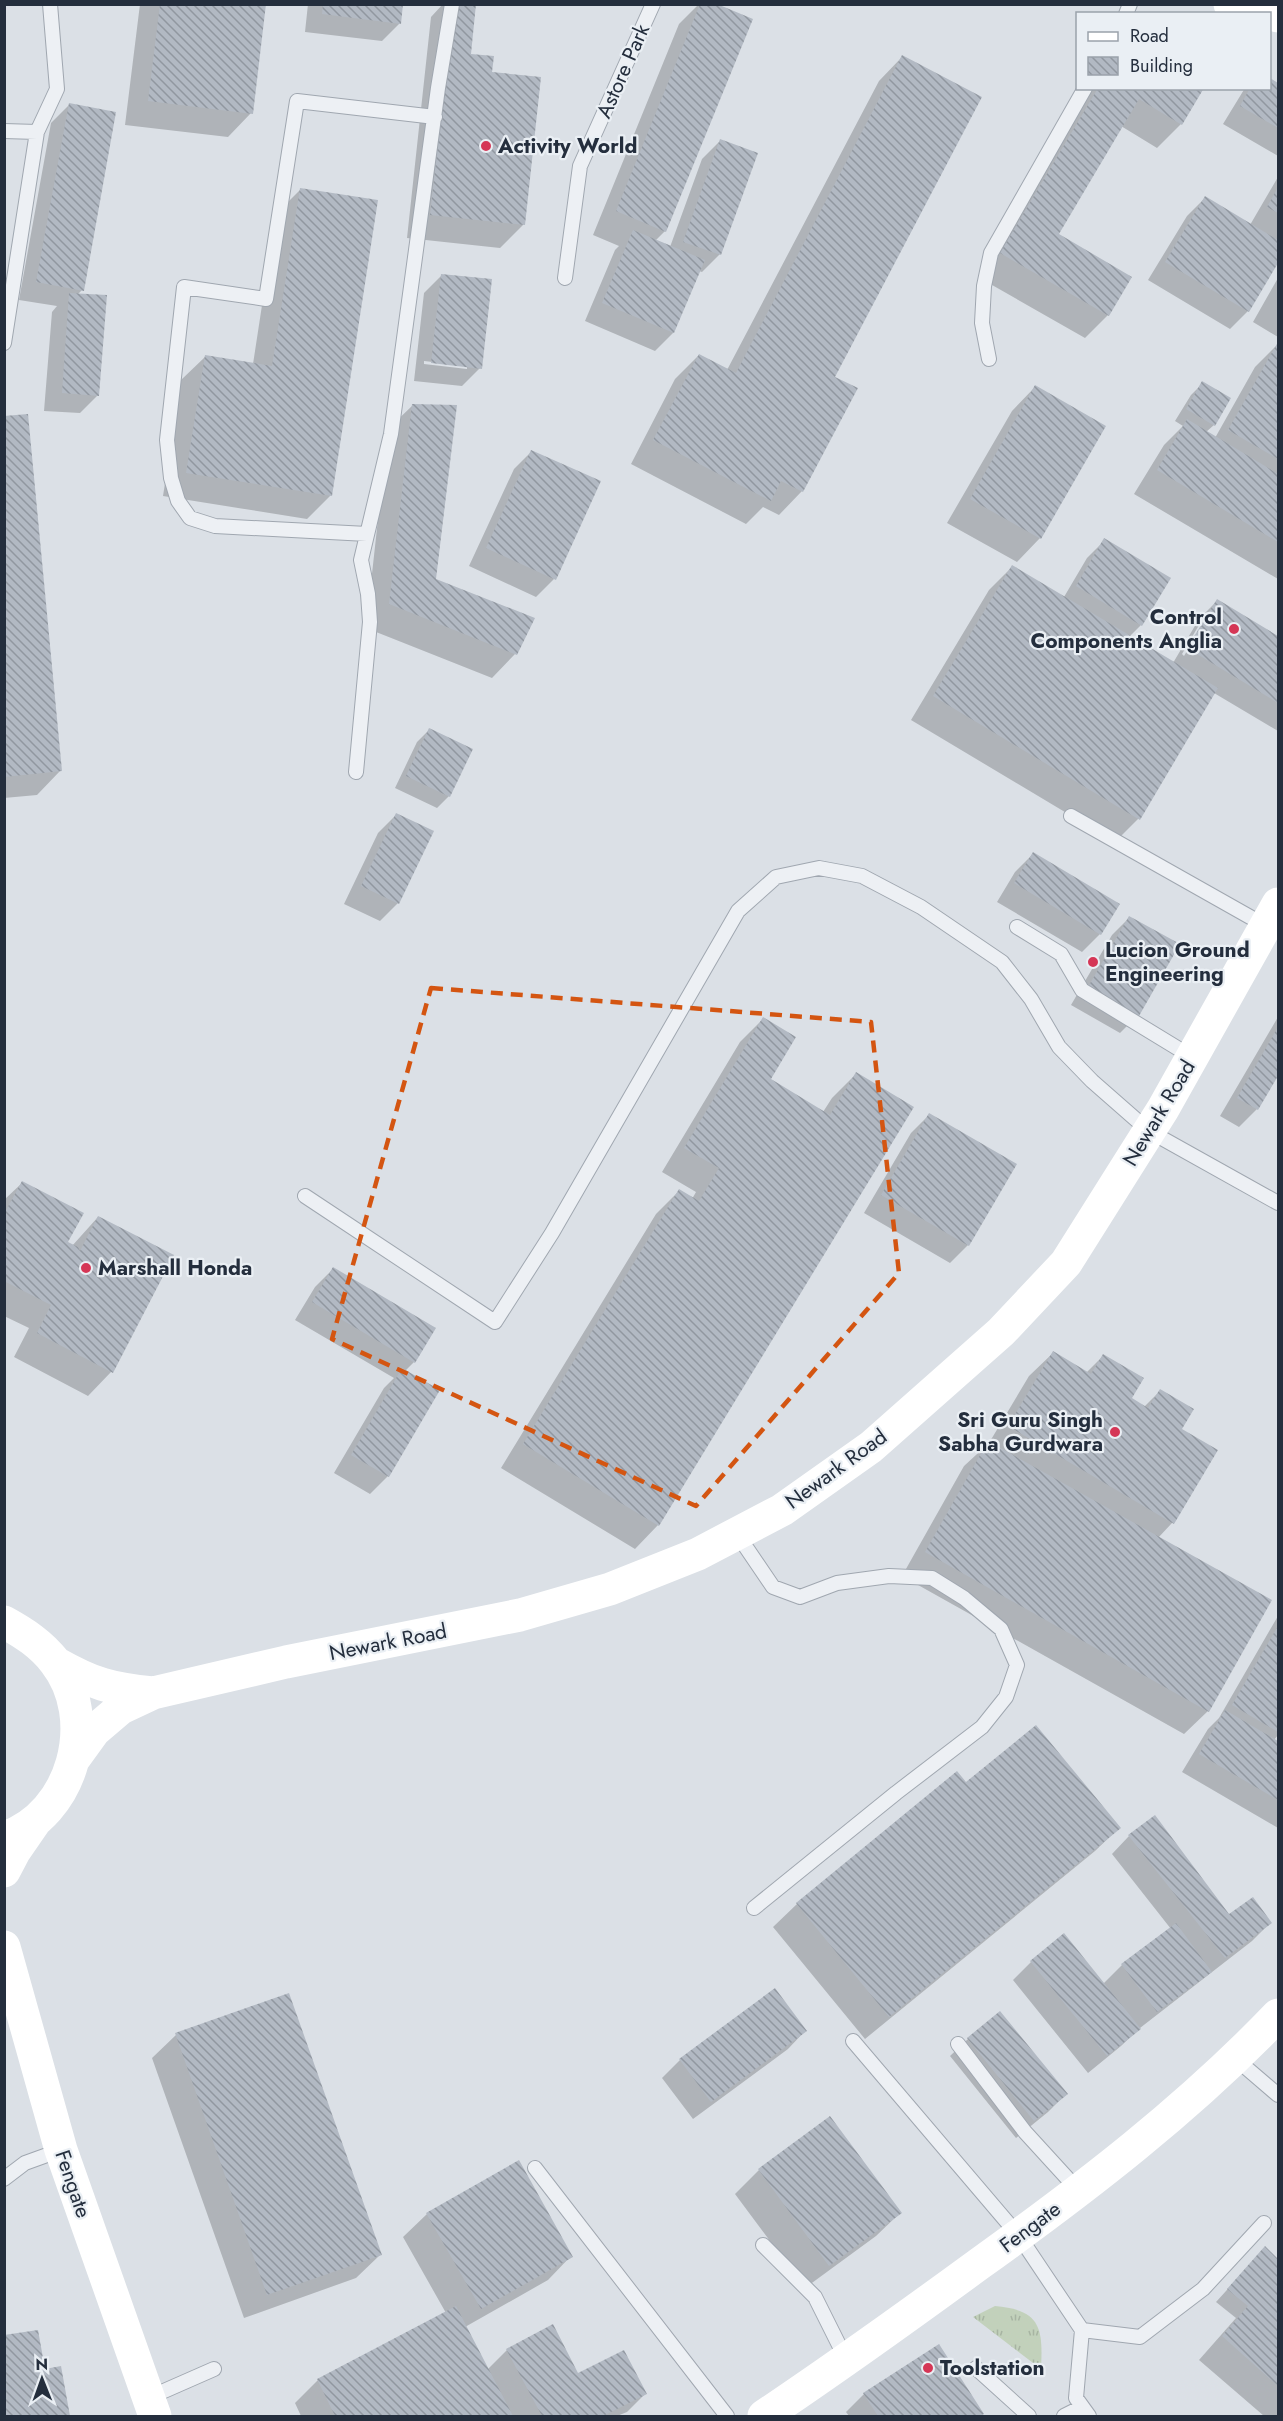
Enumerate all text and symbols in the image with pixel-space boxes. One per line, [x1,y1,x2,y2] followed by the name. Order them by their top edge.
[1076,12,1271,90] legend
[589,18,657,123] street label: Astore Park
[1130,23,1169,49] text: Road
[1130,53,1193,79] text: Building
[497,131,637,161] place label: Activity World
[479,139,493,153] marker: Activity World
[1030,602,1222,656] place label: Control Components Anglia
[1227,622,1241,636] marker: Control Components Anglia
[1105,935,1250,989] place label: Lucion Ground Engineering
[1086,955,1100,969] marker: Lucion Ground Engineering
[1115,1054,1203,1172] street label: Newark Road
[98,1253,252,1283] place label: Marshall Honda
[79,1261,93,1275] marker: Marshall Honda
[938,1405,1103,1459] place label: Sri Guru Singh Sabha Gurdwara
[779,1422,893,1516] street label: Newark Road
[1108,1425,1122,1439] marker: Sri Guru Singh Sabha Gurdwara
[327,1616,449,1668] street label: Newark Road
[47,2146,99,2222] street label: Fengate
[993,2194,1067,2260] street label: Fengate
[12,2349,72,2409] north arrow
[35,2353,48,2376] text: N
[940,2353,1045,2383] place label: Toolstation
[921,2361,935,2375] marker: Toolstation

